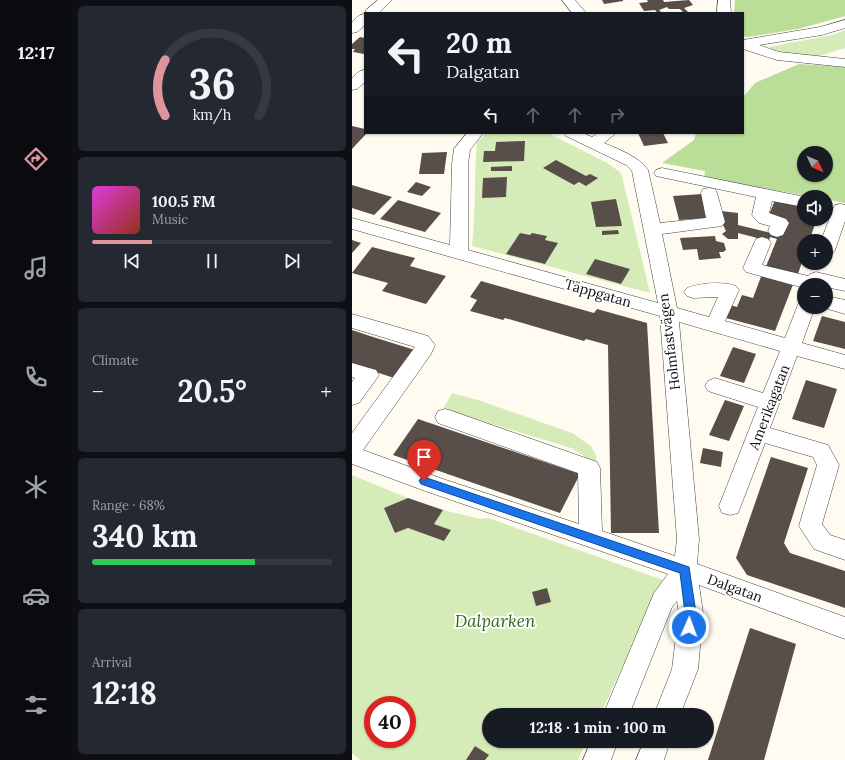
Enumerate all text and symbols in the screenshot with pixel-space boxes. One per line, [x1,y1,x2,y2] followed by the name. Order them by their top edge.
[446,25,512,61] text: 20 m
[380,28,432,80] icon: left
[17,41,55,64] text: 12:17
[188,57,236,110] text: 36
[446,60,520,83] text: Dalgatan
[480,104,502,126] icon: left
[522,104,544,126] icon: ahead
[564,104,586,126] icon: ahead
[606,104,628,126] icon: right
[193,106,232,125] text: km/h
[22,145,50,173] icon: directions
[797,146,833,182] north arrow
[797,146,833,314] map controls
[797,190,833,226] button: sound
[152,192,216,211] text: 100.5 FM
[152,211,188,228] text: Music
[797,234,833,270] button: +
[121,250,143,272] icon: previous
[201,250,223,272] icon: pause
[281,250,303,272] icon: next
[22,254,50,282] icon: music
[563,275,634,311] street label: Täppgatan
[797,278,833,314] button: −
[654,292,684,391] street label: Holmfastvägen
[92,352,139,369] text: Climate
[744,361,794,453] street label: Amerikagatan
[22,363,50,391] icon: phone
[177,372,247,410] text: 20.5°
[92,377,104,405] text: −
[320,377,332,405] text: +
[407,440,441,481] pin
[413,446,435,468] icon: arrive
[22,473,50,501] icon: climate
[92,497,165,514] text: Range · 68%
[92,517,198,555] text: 340 km
[705,570,766,606] street label: Dalgatan
[22,582,50,610] icon: car
[668,606,710,648] position arrow
[455,610,536,632] park label: Dalparken
[92,654,132,671] text: Arrival
[92,674,157,712] text: 12:18
[22,691,50,719] icon: filters
[364,696,416,748] speed limit sign: 40
[530,718,666,737] text: 12:18 · 1 min · 100 m

